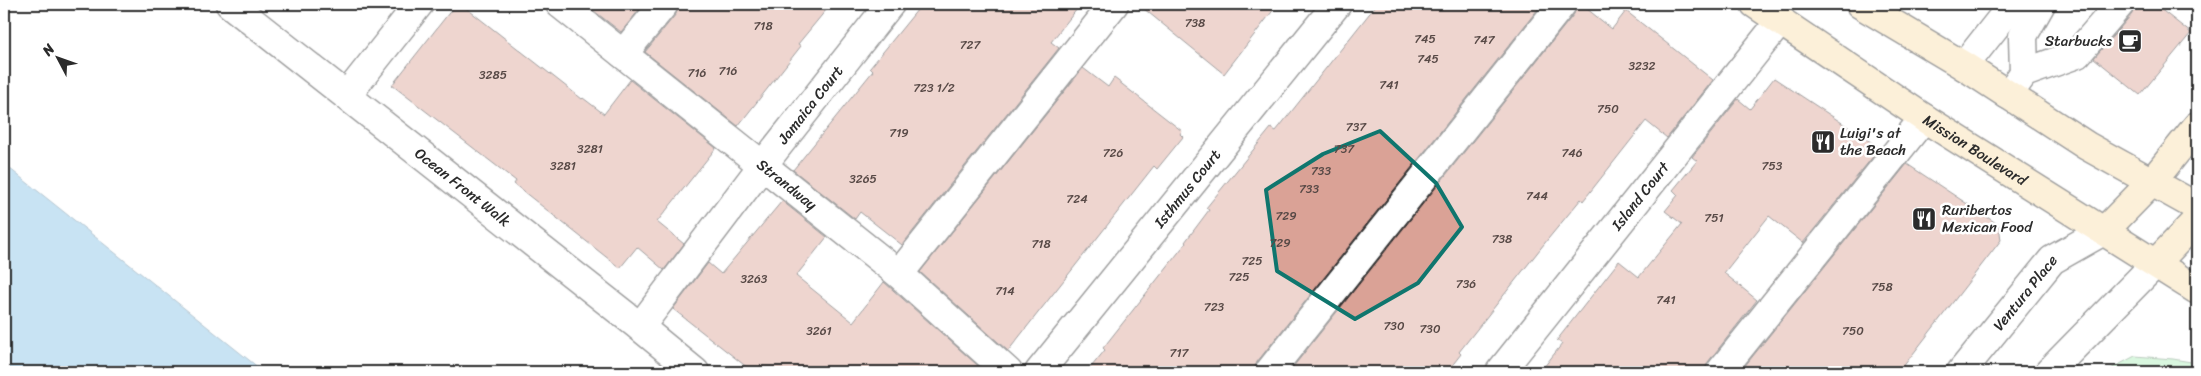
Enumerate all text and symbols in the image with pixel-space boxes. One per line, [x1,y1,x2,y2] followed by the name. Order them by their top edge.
[1185,12,1205,34] house number: 738
[753,15,773,37] house number: 718
[1414,28,1436,50] house number: 745
[2045,28,2113,54] place label: Starbucks
[2117,28,2143,54] cafe icon: Starbucks
[1473,29,1496,51] house number: 747
[32,32,82,82] north arrow
[960,34,981,56] house number: 727
[35,38,61,62] text: N
[1417,48,1439,70] house number: 745
[1628,55,1656,77] house number: 3232
[770,59,850,151] street label: Jamaica Court
[719,60,738,82] house number: 716
[688,62,707,84] house number: 716
[479,64,507,86] house number: 3285
[1379,74,1399,96] house number: 741
[913,77,955,99] house number: 723 1/2
[1597,98,1619,120] house number: 750
[1918,107,2033,193] street label: Mission Boulevard
[1346,116,1367,138] house number: 737
[1840,120,1906,163] place label: Luigi's at the Beach
[889,122,909,144] house number: 719
[1810,129,1836,155] restaurant icon: Luigi's at the Beach
[577,138,603,160] house number: 3281
[1334,138,1355,160] house number: 737
[409,141,517,234] street label: Ocean Front Walk
[1103,142,1123,164] house number: 726
[1561,142,1583,164] house number: 746
[1147,143,1228,235] street label: Isthmus Court
[751,152,823,217] street label: Strandway
[550,155,576,177] house number: 3281
[1604,155,1677,237] street label: Island Court
[1762,155,1783,177] house number: 753
[1311,160,1331,182] house number: 733
[849,168,877,190] house number: 3265
[1299,178,1319,200] house number: 733
[1526,185,1548,207] house number: 744
[1066,188,1088,210] house number: 724
[1942,197,2033,240] place label: Ruribertos Mexican Food
[1275,205,1297,227] house number: 729
[1911,206,1937,232] restaurant icon: Ruribertos Mexican Food
[1704,207,1724,229] house number: 751
[1492,228,1512,250] house number: 738
[1269,232,1291,254] house number: 729
[1031,233,1051,255] house number: 718
[1986,249,2065,337] street label: Ventura Place
[1241,250,1263,272] house number: 725
[1228,266,1250,288] house number: 725
[741,268,768,290] house number: 3263
[1456,273,1476,295] house number: 736
[1871,276,1893,298] house number: 758
[995,280,1015,302] house number: 714
[1656,289,1676,311] house number: 741
[1204,296,1225,318] house number: 723
[1383,315,1405,337] house number: 730
[1419,318,1441,340] house number: 730
[806,320,832,342] house number: 3261
[1842,320,1864,342] house number: 750
[1170,342,1190,364] house number: 717

